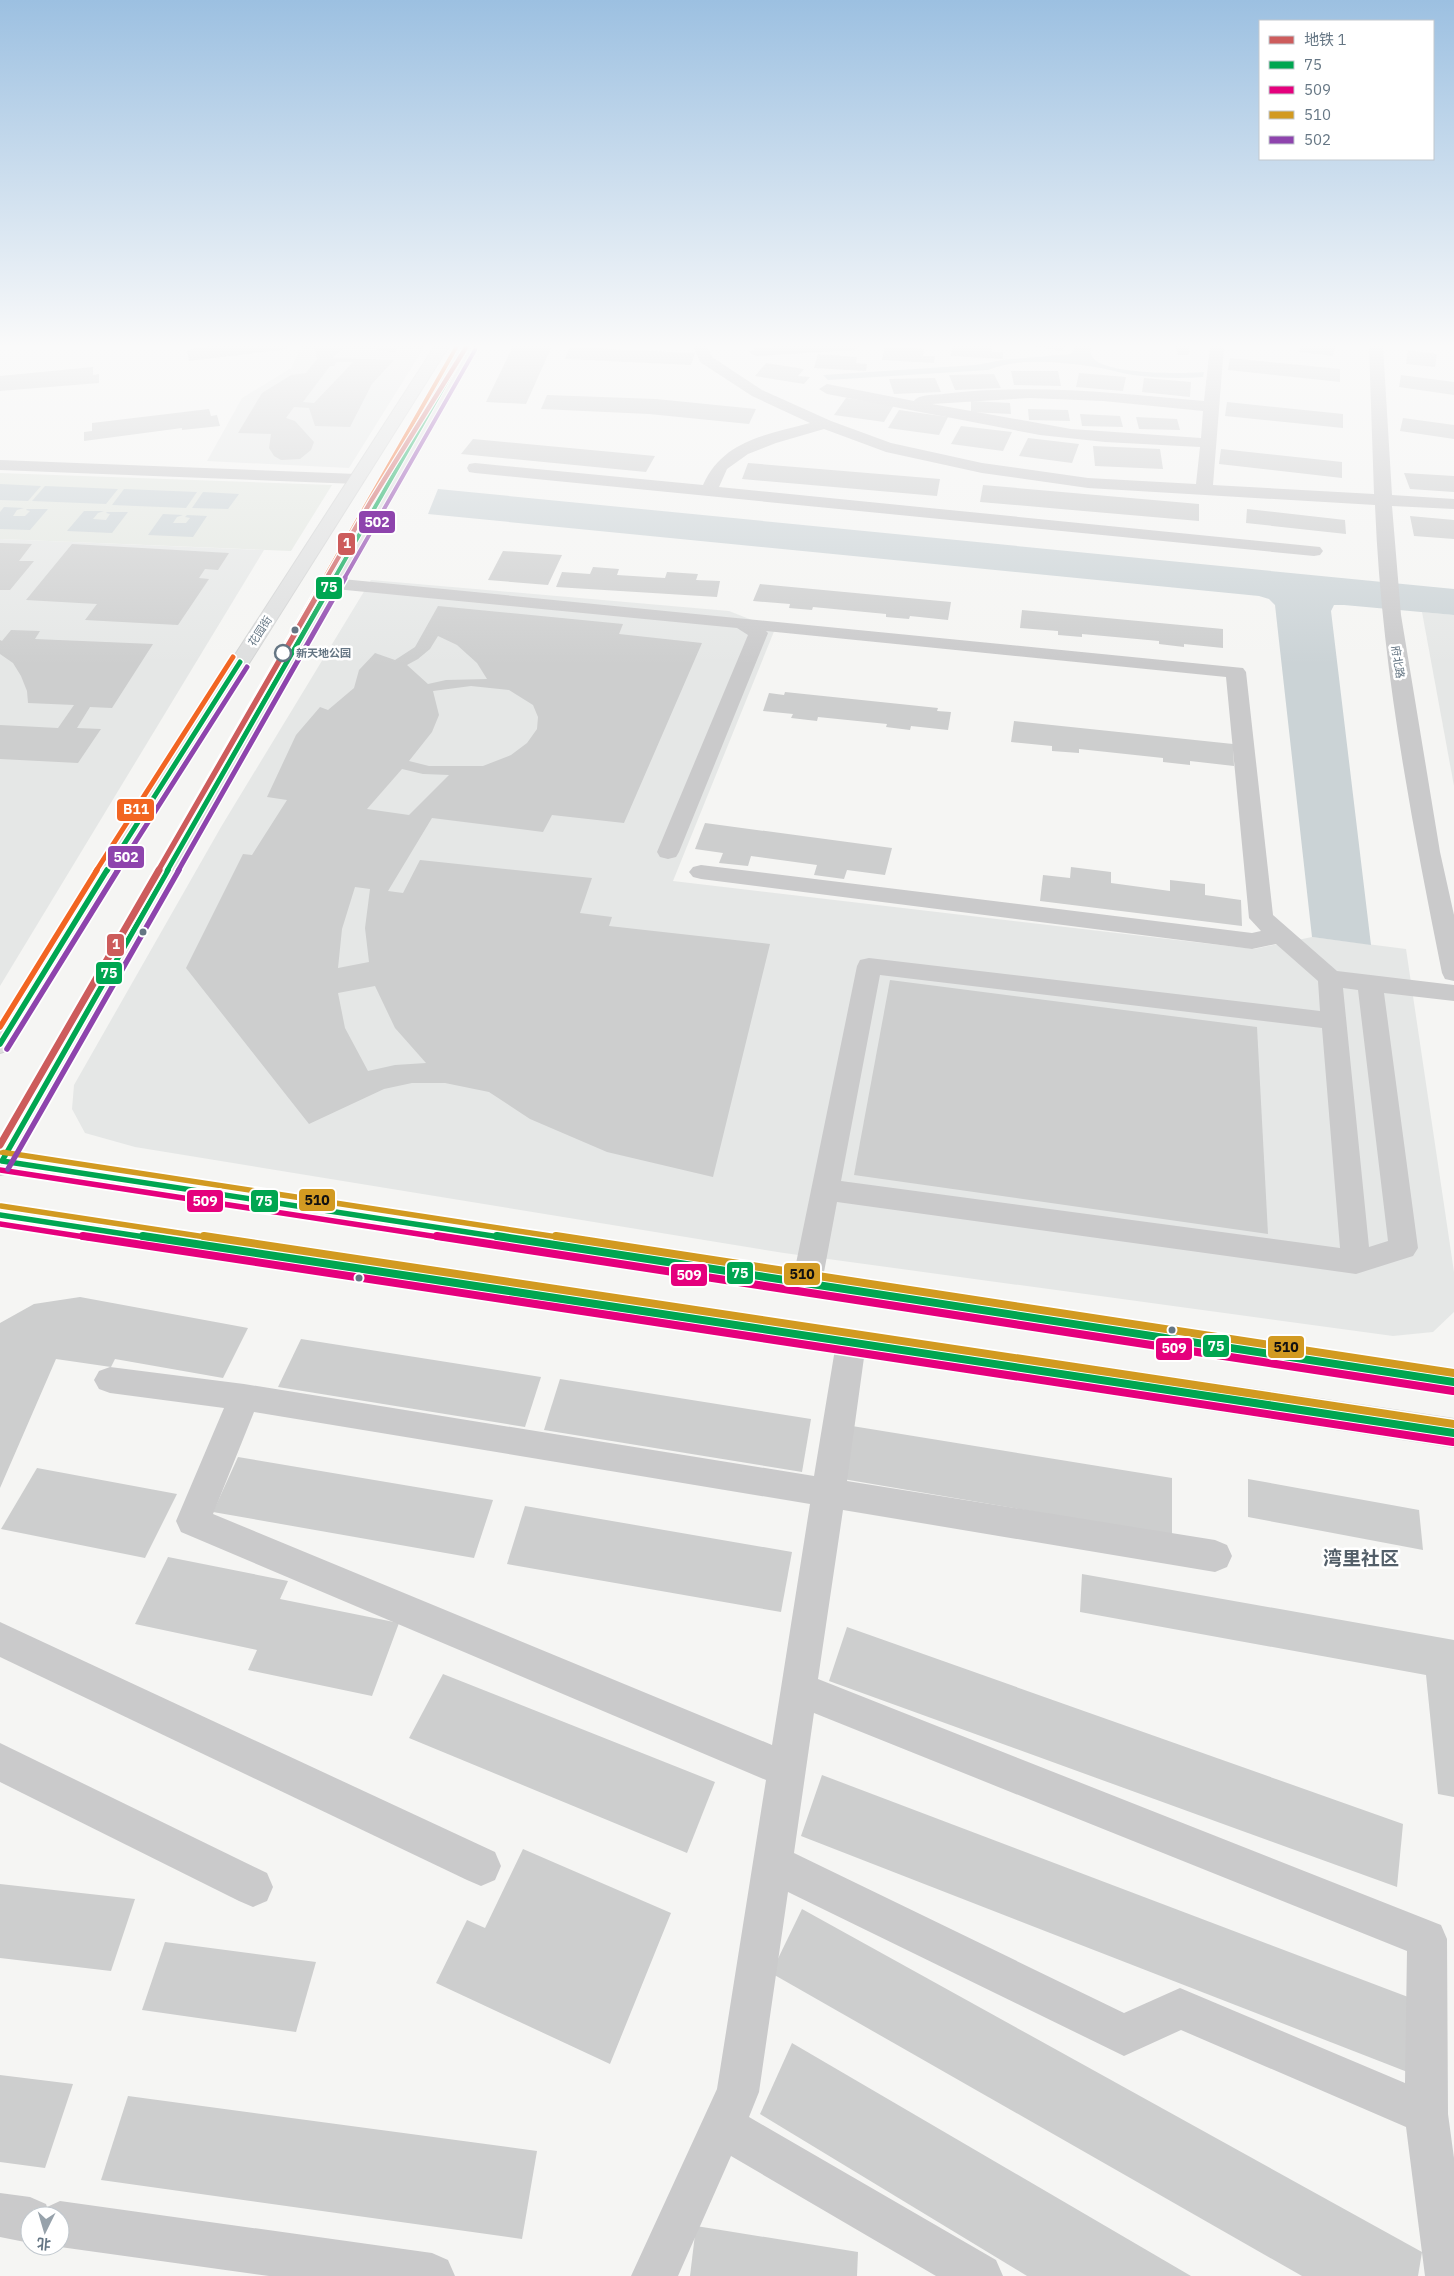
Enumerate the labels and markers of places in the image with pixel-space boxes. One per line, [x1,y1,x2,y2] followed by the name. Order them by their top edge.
[290,625,300,635] unlabelled marker
[274,644,292,662] marker: 新天地公园
[296,646,351,660] place label: 新天地公园
[138,927,148,937] unlabelled marker
[354,1273,364,1283] unlabelled marker
[1167,1325,1177,1335] unlabelled marker

